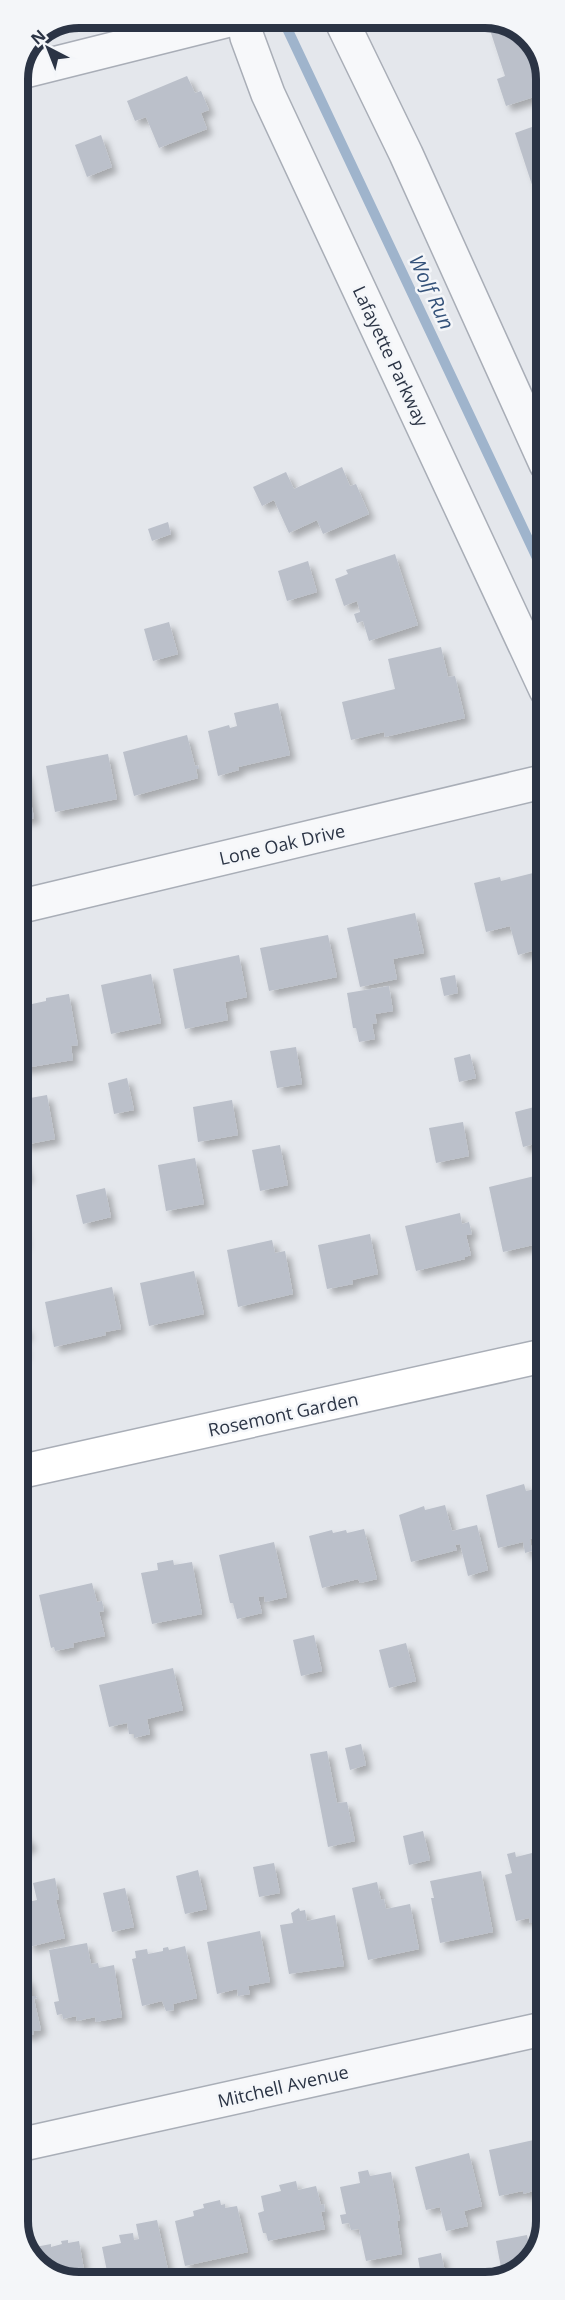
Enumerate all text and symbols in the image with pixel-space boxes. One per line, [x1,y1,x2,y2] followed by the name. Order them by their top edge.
[18,18,78,78] north arrow
[26,24,50,49] text: N
[403,250,461,334] water label: Wolf Run
[348,282,435,431] street label: Lafayette Parkway
[217,818,347,870] street label: Lone Oak Drive
[206,1386,360,1442] street label: Rosemont Garden
[215,2059,351,2113] street label: Mitchell Avenue

